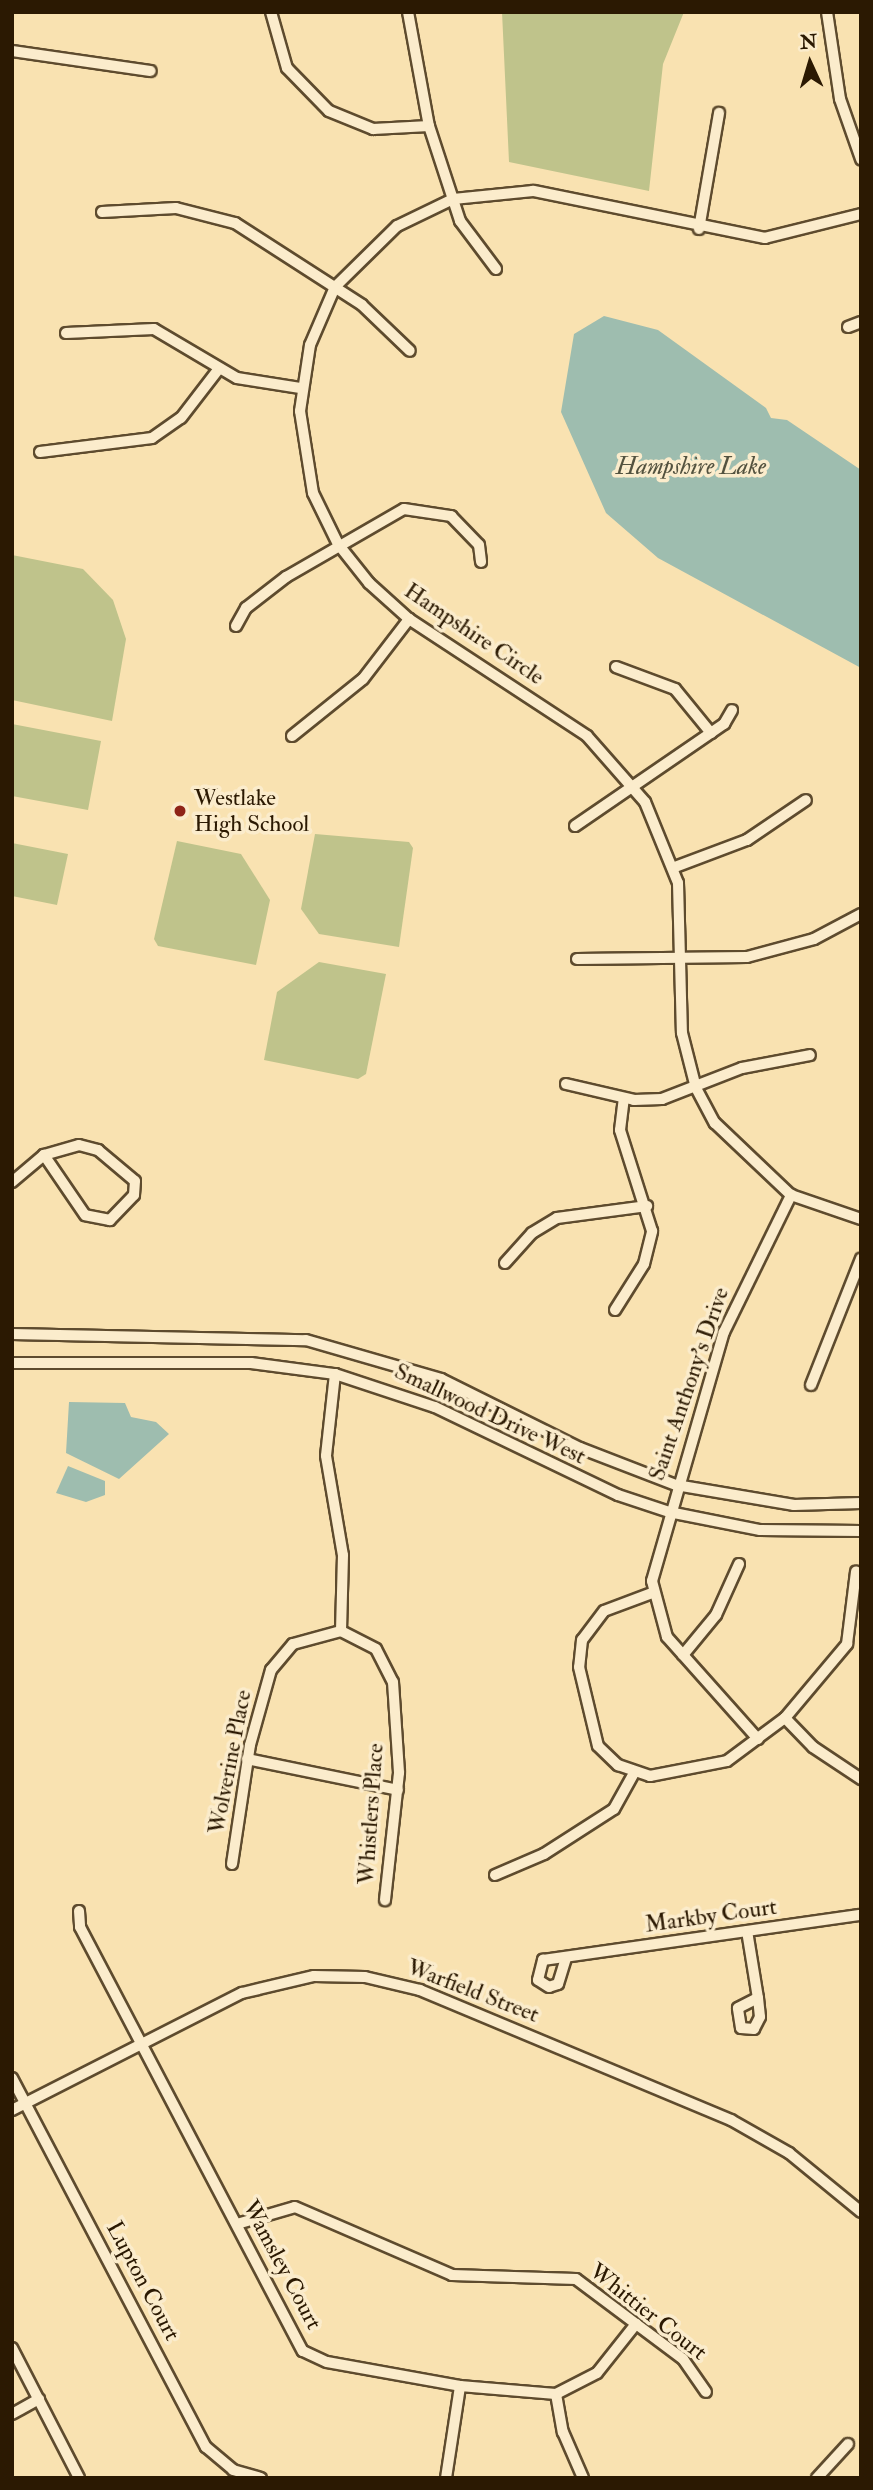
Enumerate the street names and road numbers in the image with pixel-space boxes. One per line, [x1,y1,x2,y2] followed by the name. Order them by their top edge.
[399,577,549,691] street label: Hampshire Circle
[643,1284,735,1484] street label: Saint Anthony's Drive
[390,1358,590,1470] street label: Smallwood Drive West
[203,1688,257,1836] street label: Wolverine Place
[352,1742,390,1886] street label: Whistlers Place
[643,1893,779,1939] street label: Markby Court
[403,1953,543,2029] street label: Warfield Street
[236,2196,328,2334] street label: Wamsley Court
[100,2217,186,2345] street label: Lupton Court
[584,2258,712,2366] street label: Whittier Court

